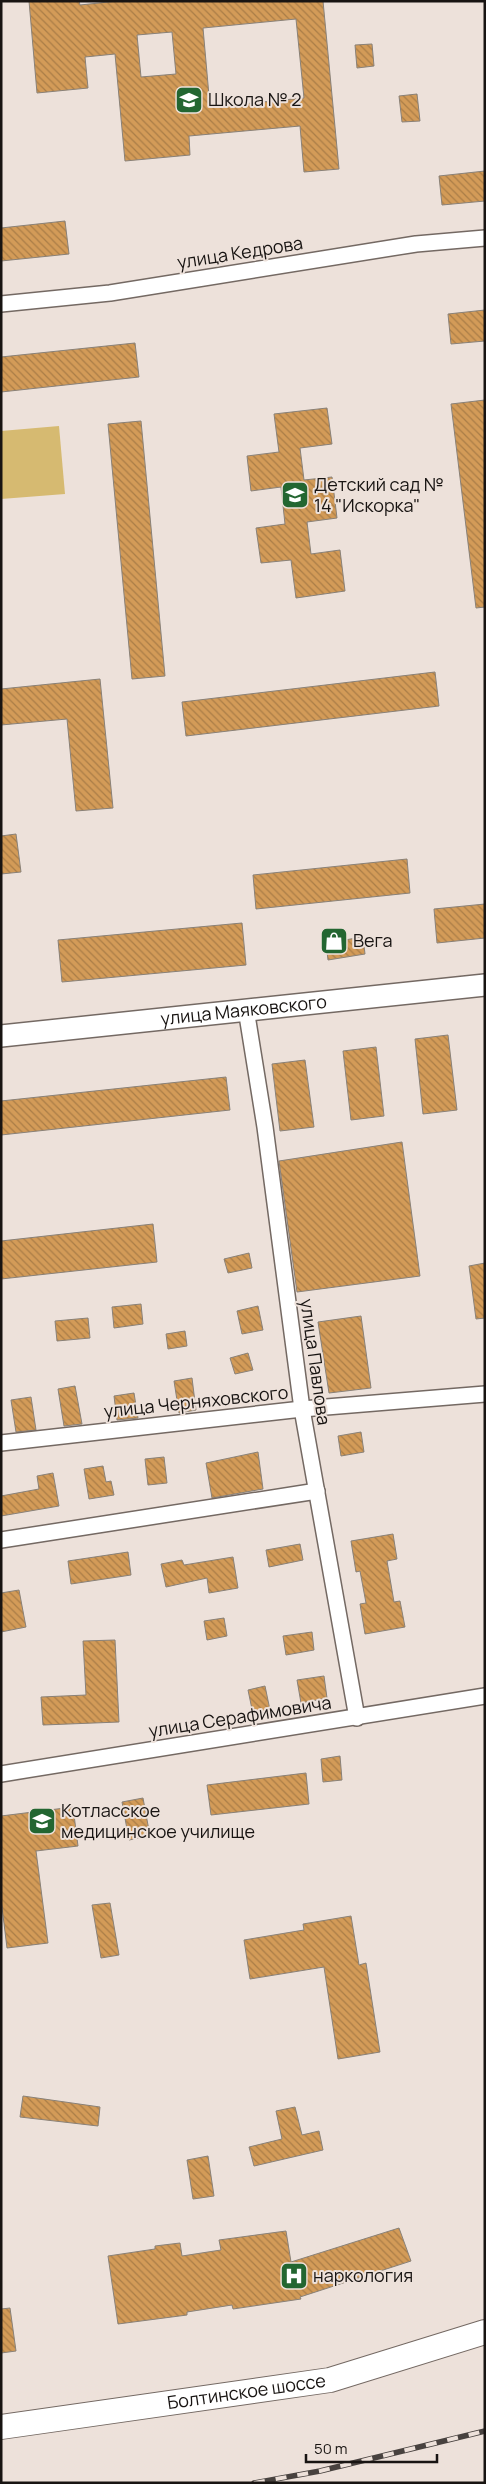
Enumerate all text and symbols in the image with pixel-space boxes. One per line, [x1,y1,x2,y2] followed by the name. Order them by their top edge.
[174,85,204,115] school or university icon: Школа № 2
[208,87,301,111] place label: Школа № 2
[175,230,304,274] street label: улица Кедрова
[314,472,444,517] place label: Детский сад № 14 "Искорка"
[280,480,310,510] school or university icon: Детский сад № 14 "Искорка"
[319,926,349,956] shop icon: Вега
[353,928,393,952] place label: Вега
[159,989,328,1030] street label: улица Маяковского
[295,1297,337,1427] street label: улица Павлова
[102,1379,289,1423] street label: улица Черняховского
[147,1690,333,1742] street label: улица Серафимовича
[61,1798,255,1843] place label: Котласское медицинское училище
[27,1806,57,1836] school or university icon: Котласское медицинское училище
[279,2261,309,2291] hospital icon: наркология
[313,2263,413,2287] place label: наркология
[166,2368,327,2414] street label: Болтинское шоссе
[306,2432,437,2464] scale bar
[314,2438,348,2459] text: 50 m

